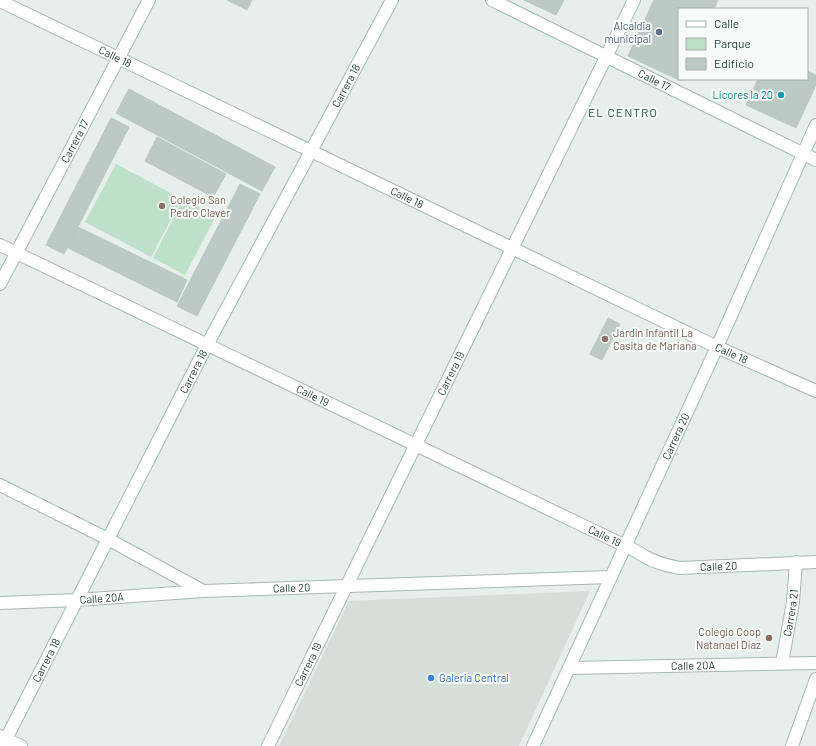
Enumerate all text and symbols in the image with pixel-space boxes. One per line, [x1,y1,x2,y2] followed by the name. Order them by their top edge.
[678,8,808,80] legend
[714,16,739,30] text: Calle
[605,19,651,45] place label: Alcaldia municipal
[654,27,664,37] marker: Alcaldia municipal
[714,36,751,50] text: Parque
[97,43,134,70] street label: Calle 18
[714,56,754,70] text: Edificio
[329,61,363,110] street label: Carrera 18
[636,66,673,93] street label: Calle 17
[713,88,773,101] place label: Licores la 20
[776,90,786,100] marker: Licores la 20
[588,105,658,119] district label: EL CENTRO
[58,117,91,165] street label: Carrera 17
[389,184,426,211] street label: Calle 18
[170,193,230,219] place label: Colegio San Pedro Claver
[157,201,167,211] marker: Colegio San Pedro Claver
[613,326,697,352] place label: Jardín Infantil La Casita de Mariana
[600,334,610,344] marker: Jardín Infantil La Casita de Mariana
[713,340,751,366] street label: Calle 18
[176,347,210,395] street label: Carrera 18
[434,349,467,397] street label: Carrera 19
[294,382,332,409] street label: Calle 19
[659,411,692,462] street label: Carrera 20
[586,522,624,549] street label: Calle 19
[700,558,738,573] street label: Calle 20
[273,580,311,595] street label: Calle 20
[780,589,800,637] street label: Carrera 21
[79,590,125,606] street label: Calle 20A
[696,625,761,651] place label: Colegio Coop Natanael Diaz
[764,633,774,643] marker: Colegio Coop Natanael Diaz
[29,636,62,684] street label: Carrera 18
[291,640,324,688] street label: Carrera 19
[671,658,715,672] street label: Calle 20A
[439,671,509,684] place label: Galeria Central
[426,673,436,683] marker: Galeria Central

